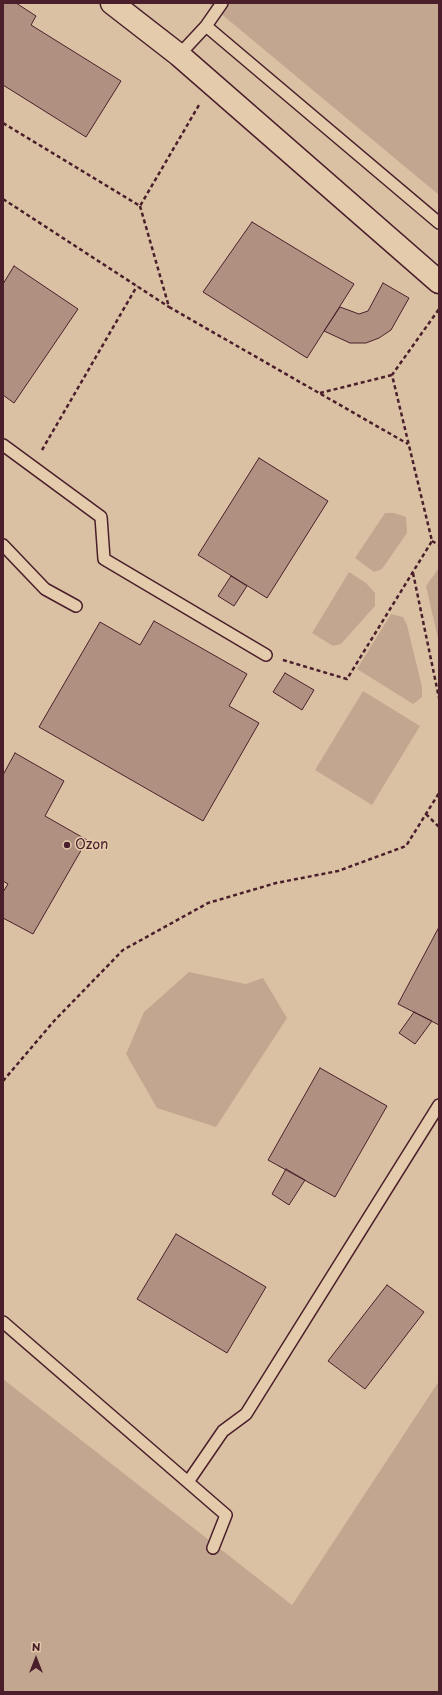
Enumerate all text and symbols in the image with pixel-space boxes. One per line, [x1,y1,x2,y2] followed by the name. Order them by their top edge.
[75,837,108,853] place label: Ozon
[62,840,72,850] marker: Ozon
[32,1638,40,1655] text: N
[16,1639,56,1679] north arrow

